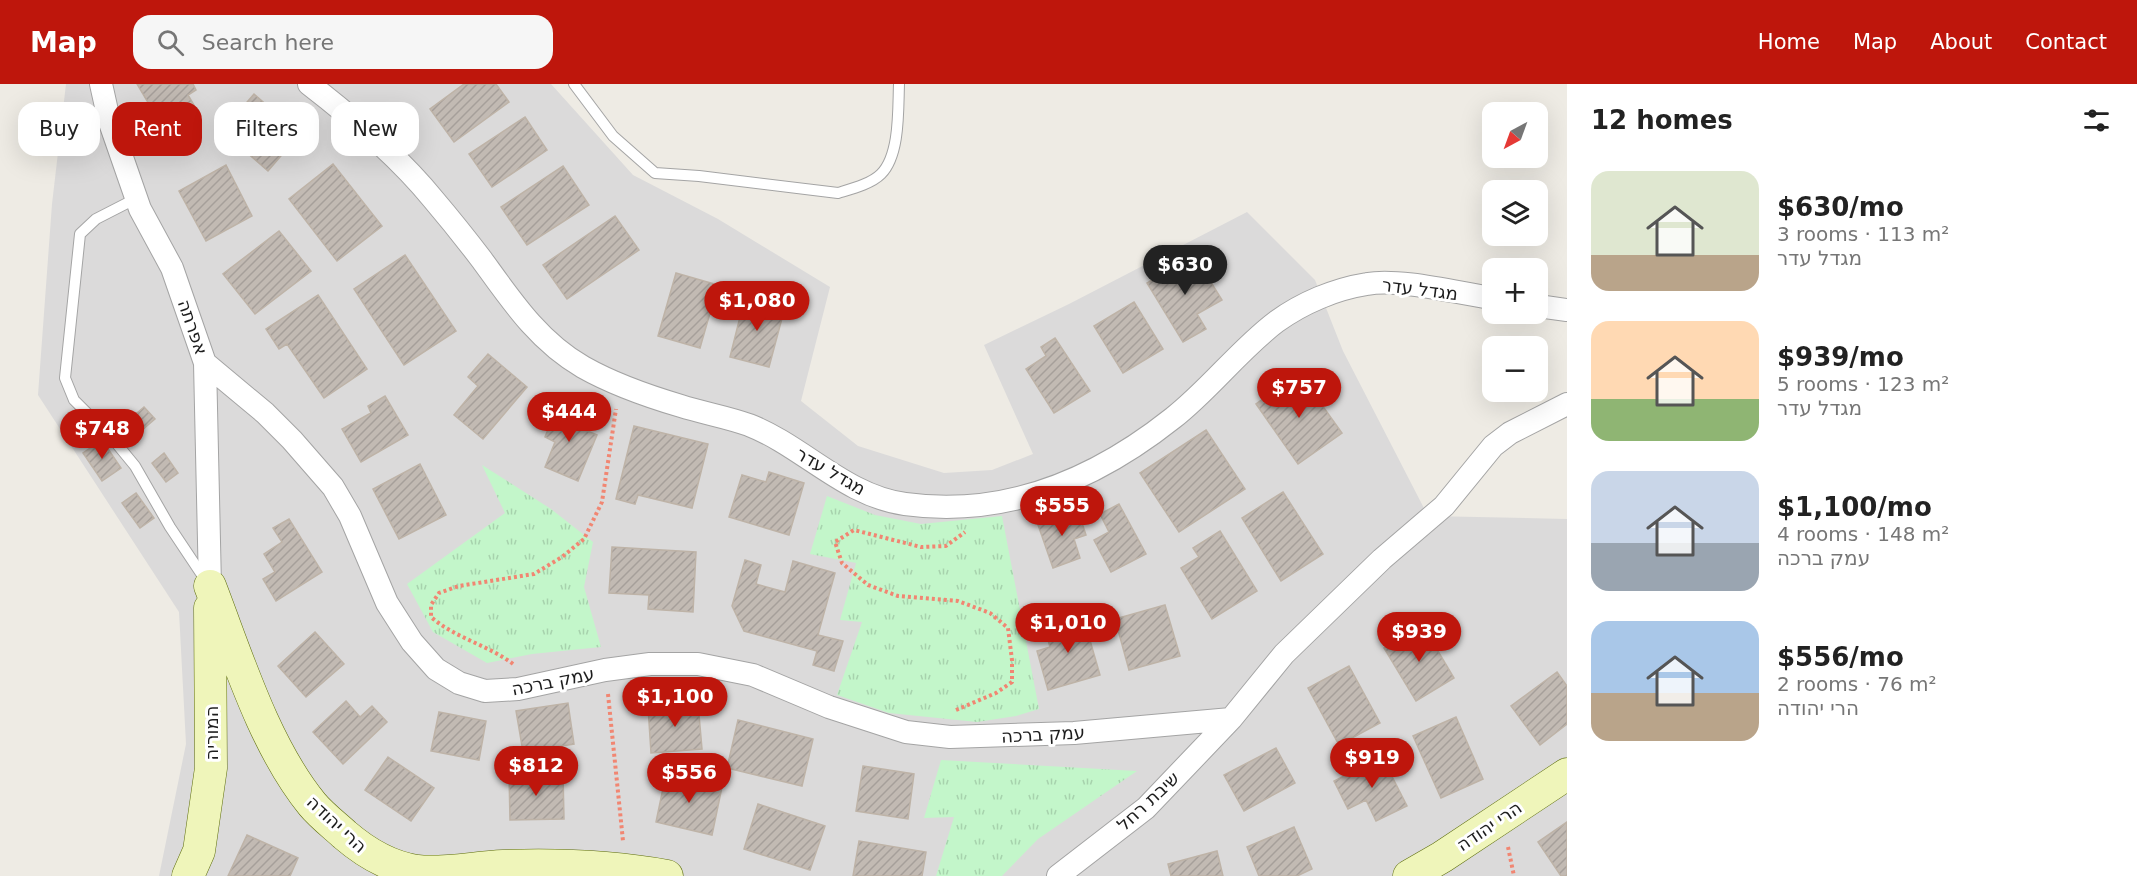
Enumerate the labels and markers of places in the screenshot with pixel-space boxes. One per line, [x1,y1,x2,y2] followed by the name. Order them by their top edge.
[1149,245,1221,296] pin: $630
[708,281,806,332] pin: $1,080
[1263,368,1335,419] pin: $757
[533,392,605,443] pin: $444
[66,409,138,460] pin: $748
[1026,486,1098,537] pin: $555
[1019,603,1117,654] pin: $1,010
[1383,612,1455,663] pin: $939
[626,677,724,728] pin: $1,100
[1336,738,1408,789] pin: $919
[500,746,572,797] pin: $812
[653,753,725,804] pin: $556

